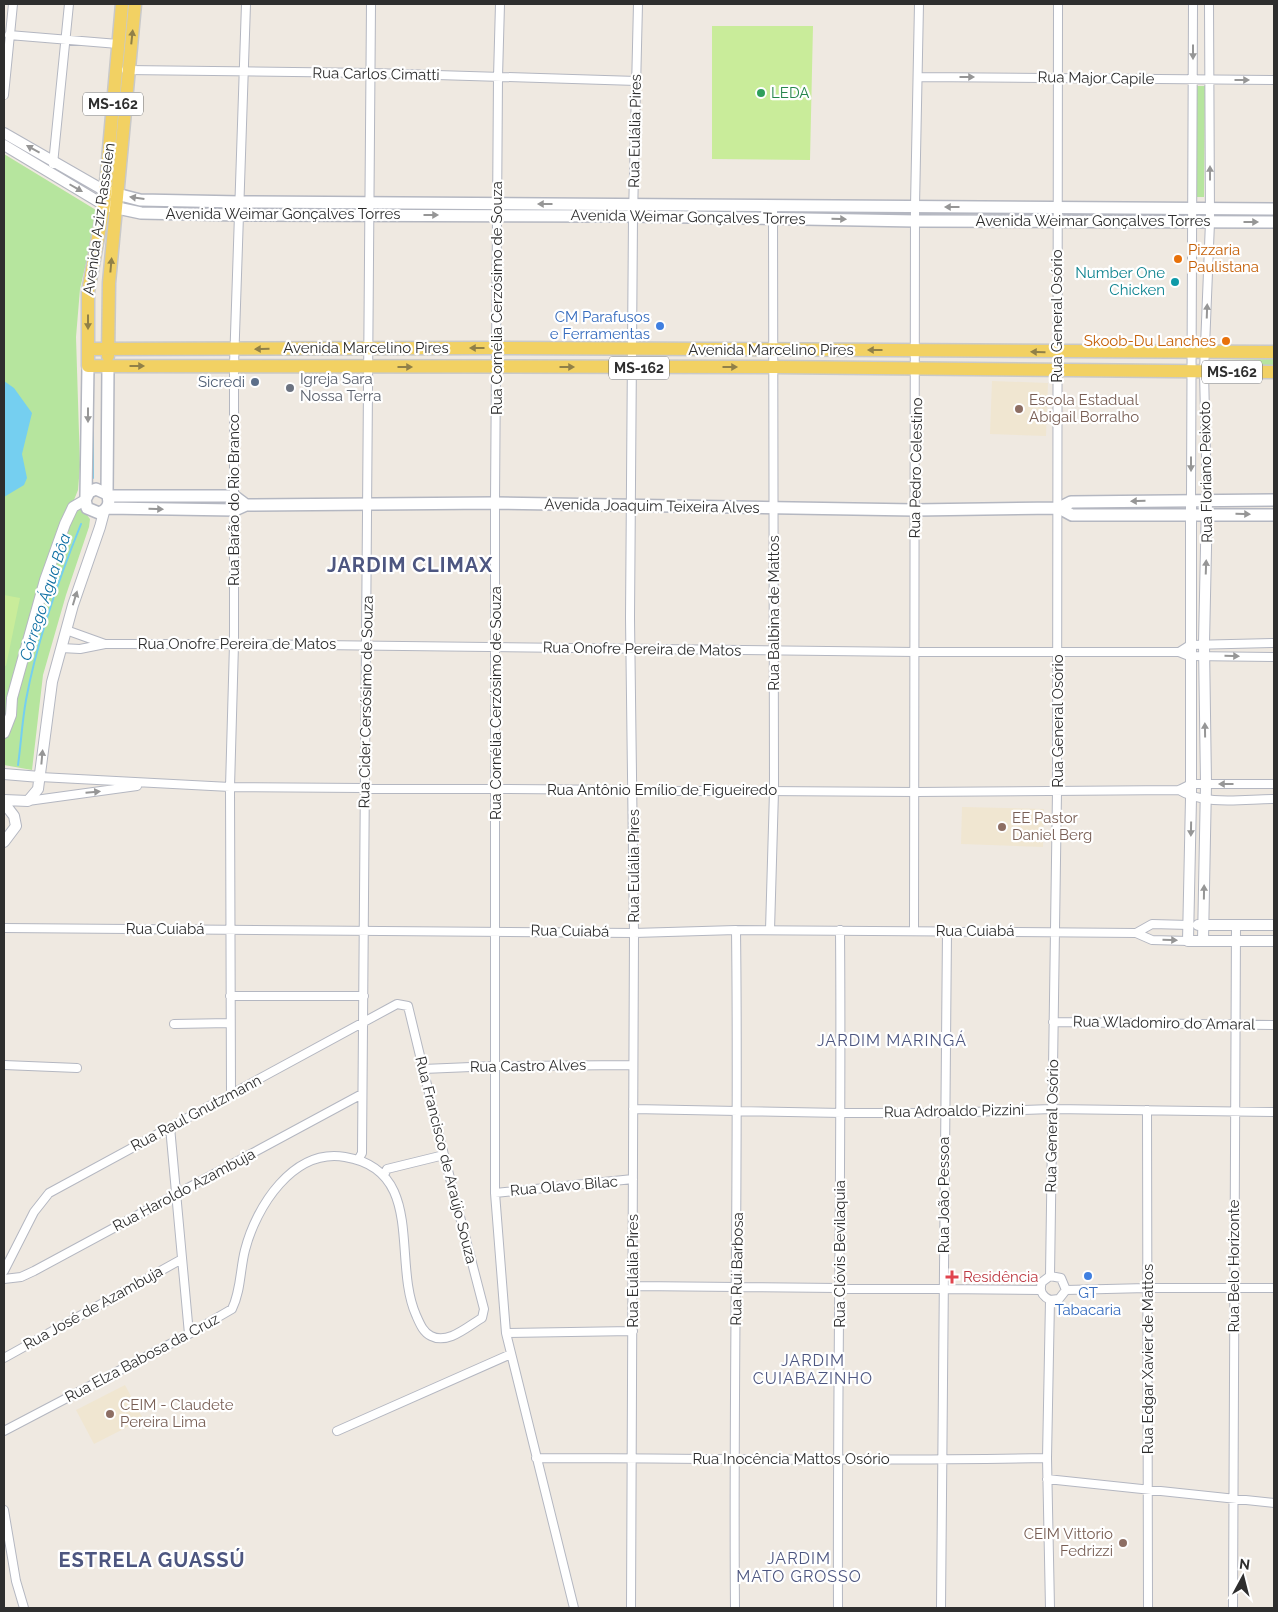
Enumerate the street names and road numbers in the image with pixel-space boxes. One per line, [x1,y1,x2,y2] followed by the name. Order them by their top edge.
[312,64,440,84] street label: Rua Carlos Cimatti
[1037,68,1155,88] street label: Rua Major Capile
[625,74,645,188] street label: Rua Eulália Pires
[83,92,143,116] road number: MS-162
[79,142,119,296] street label: Avenida Aziz Rasselen
[488,181,506,415] street label: Rua Cornélia Cerzósimo de Souza
[166,205,401,223] street label: Avenida Weimar Gonçalves Torres
[570,206,806,228] street label: Avenida Weimar Gonçalves Torres
[976,212,1211,230] street label: Avenida Weimar Gonçalves Torres
[1048,249,1066,383] street label: Rua General Osório
[283,339,449,357] street label: Avenida Marcelino Pires
[688,341,854,359] street label: Avenida Marcelino Pires
[609,356,669,379] road number: MS-162
[1202,361,1262,384] road number: MS-162
[906,397,926,539] street label: Rua Pedro Celestino
[1196,401,1216,543] street label: Rua Floriano Peixoto
[225,414,243,586] street label: Rua Barão do Rio Branco
[544,495,760,517] street label: Avenida Joaquim Teixeira Alves
[765,535,783,691] street label: Rua Balbina de Mattos
[487,586,505,820] street label: Rua Cornélia Cerzósimo de Souza
[355,595,377,809] street label: Rua Cider Cersósimo de Souza
[138,635,336,653] street label: Rua Onofre Pereira de Matos
[543,638,741,660] street label: Rua Onofre Pereira de Matos
[1049,654,1067,788] street label: Rua General Osório
[547,781,777,799] street label: Rua Antônio Emílio de Figueiredo
[625,809,643,923] street label: Rua Eulália Pires
[126,920,204,938] street label: Rua Cuiabá
[531,921,609,941] street label: Rua Cuiabá
[936,922,1014,940] street label: Rua Cuiabá
[1073,1012,1256,1034] street label: Rua Wladomiro do Amaral
[411,1054,481,1266] street label: Rua Francisco de Araújo Souza
[470,1056,586,1076] street label: Rua Castro Alves
[1042,1059,1062,1193] street label: Rua General Osório
[128,1071,264,1155] street label: Rua Raul Gnutzmann
[884,1101,1024,1121] street label: Rua Adroaldo Pizzini
[935,1137,953,1253] street label: Rua João Pessoa
[110,1145,258,1235] street label: Rua Haroldo Azambuja
[509,1172,619,1200] street label: Rua Olavo Bilac
[831,1180,849,1328] street label: Rua Clóvis Bevilaquia
[1225,1199,1243,1333] street label: Rua Belo Horizonte
[727,1212,747,1326] street label: Rua Rui Barbosa
[624,1214,642,1328] street label: Rua Eulália Pires
[20,1262,166,1354] street label: Rua José de Azambuja
[1139,1264,1157,1454] street label: Rua Edgar Xavier de Mattos
[62,1310,222,1406] street label: Rua Elza Babosa da Cruz
[692,1450,890,1468] street label: Rua Inocência Mattos Osório

